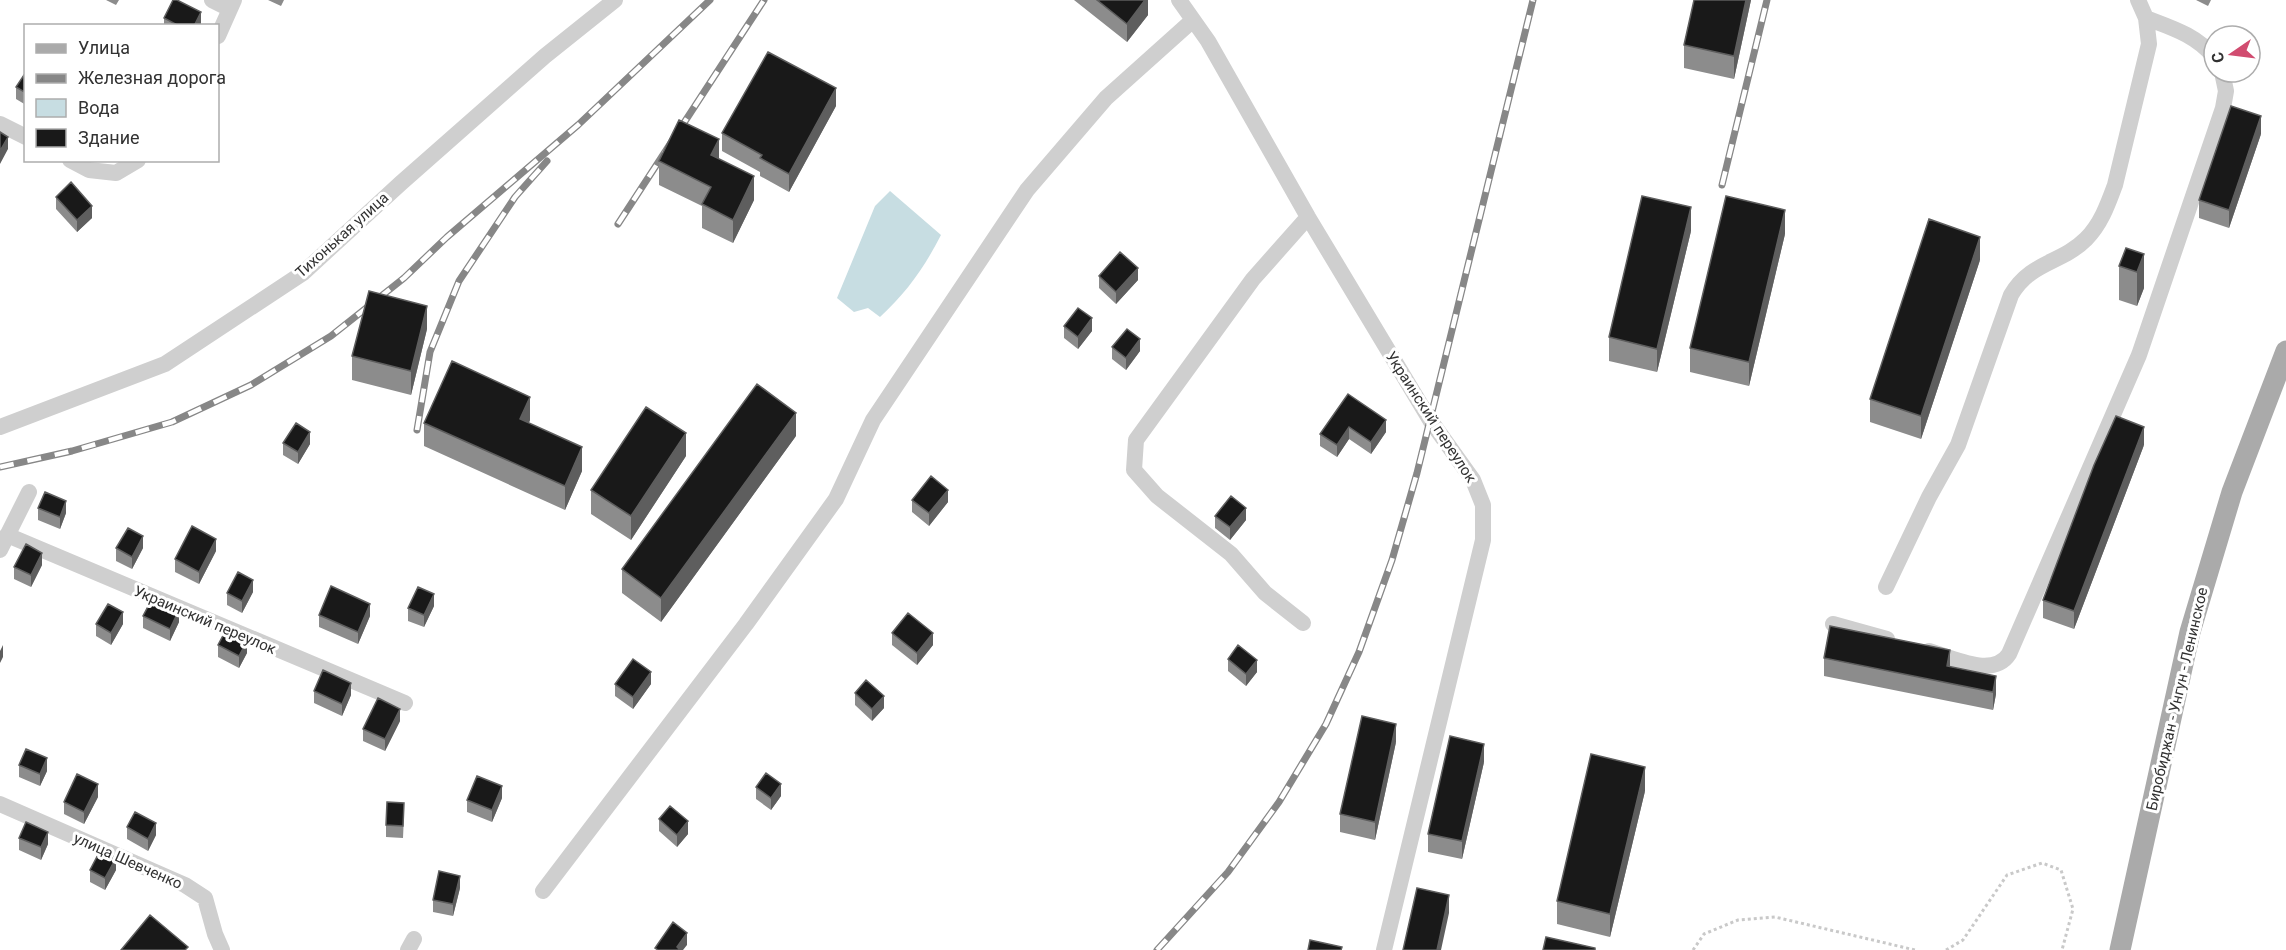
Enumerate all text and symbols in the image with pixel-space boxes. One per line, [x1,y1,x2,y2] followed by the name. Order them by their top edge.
[24,24,219,162] legend
[2202,24,2262,84] north arrow
[78,37,130,58] text: Улица
[2207,50,2228,65] text: С
[78,67,226,88] text: Железная дорога
[78,97,120,118] text: Вода
[78,127,140,148] text: Здание
[292,189,392,281] street label: Тихонькая улица
[1382,348,1480,486] street label: Украинский переулок
[131,582,279,658] street label: Украинский переулок
[2143,586,2211,812] street label: Биробиджан - Унгун - Ленинское
[71,829,185,893] street label: улица Шевченко

